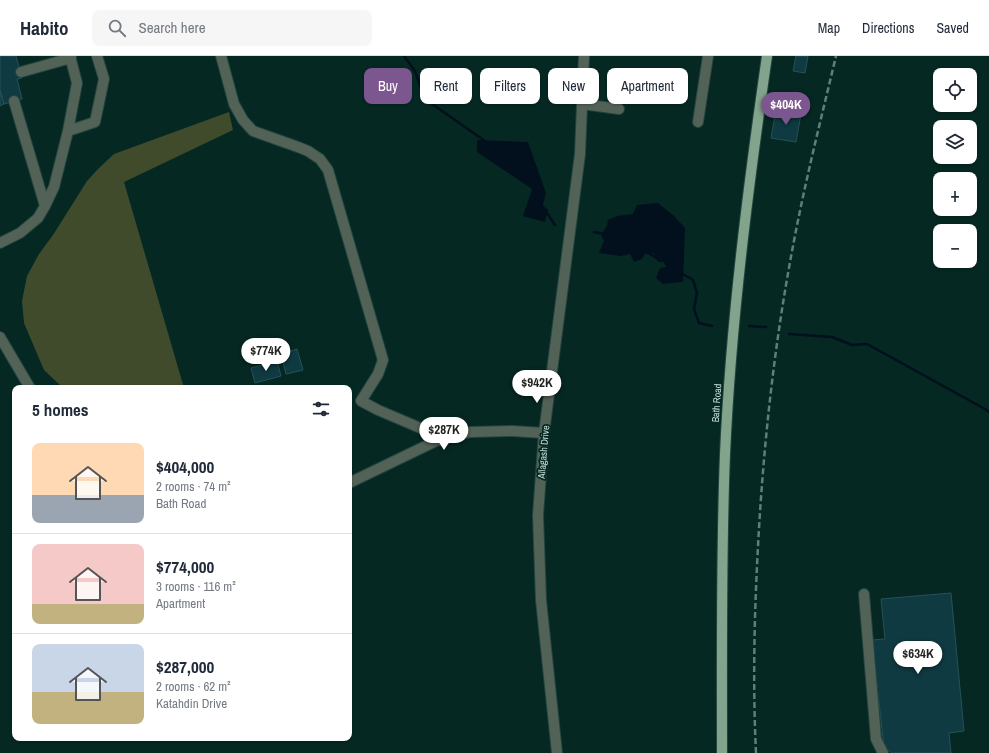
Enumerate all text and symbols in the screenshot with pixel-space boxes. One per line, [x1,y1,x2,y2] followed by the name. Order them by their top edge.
[92,10,372,46] search box
[20,15,68,41] text: Habito
[106,17,128,39] icon: search
[138,17,206,38] text: Search here
[818,19,840,37] text: Map
[862,19,914,37] text: Directions
[936,19,969,37] text: Saved
[364,68,412,104] chip: Buy
[420,68,472,104] chip: Rent
[480,68,540,104] chip: Filters
[548,68,599,104] chip: New
[607,68,688,104] chip: Apartment
[933,68,977,268] map controls
[933,68,977,112] button: locate
[758,92,814,126] pin: $404K
[770,96,802,113] text: $404K
[933,120,977,164] button: layers
[933,172,977,216] button: +
[933,224,977,268] button: −
[238,338,294,372] pin: $774K
[250,342,282,359] text: $774K
[509,370,565,404] pin: $942K
[521,374,553,391] text: $942K
[709,383,724,423] street label: Bath Road
[32,398,89,421] text: 5 homes
[310,398,332,420] icon: filters
[416,417,472,451] pin: $287K
[428,421,460,438] text: $287K
[535,424,552,480] street label: Allagash Drive
[156,455,214,478] text: $404,000
[64,459,112,507] icon: home
[156,478,231,495] text: 2 rooms · 74 m²
[156,495,206,512] text: Bath Road
[156,555,214,578] text: $774,000
[64,560,112,608] icon: home
[156,578,236,595] text: 3 rooms · 116 m²
[156,595,205,612] text: Apartment
[890,641,946,675] pin: $634K
[902,645,934,662] text: $634K
[156,655,214,678] text: $287,000
[64,660,112,708] icon: home
[156,678,231,695] text: 2 rooms · 62 m²
[156,695,227,712] text: Katahdin Drive

